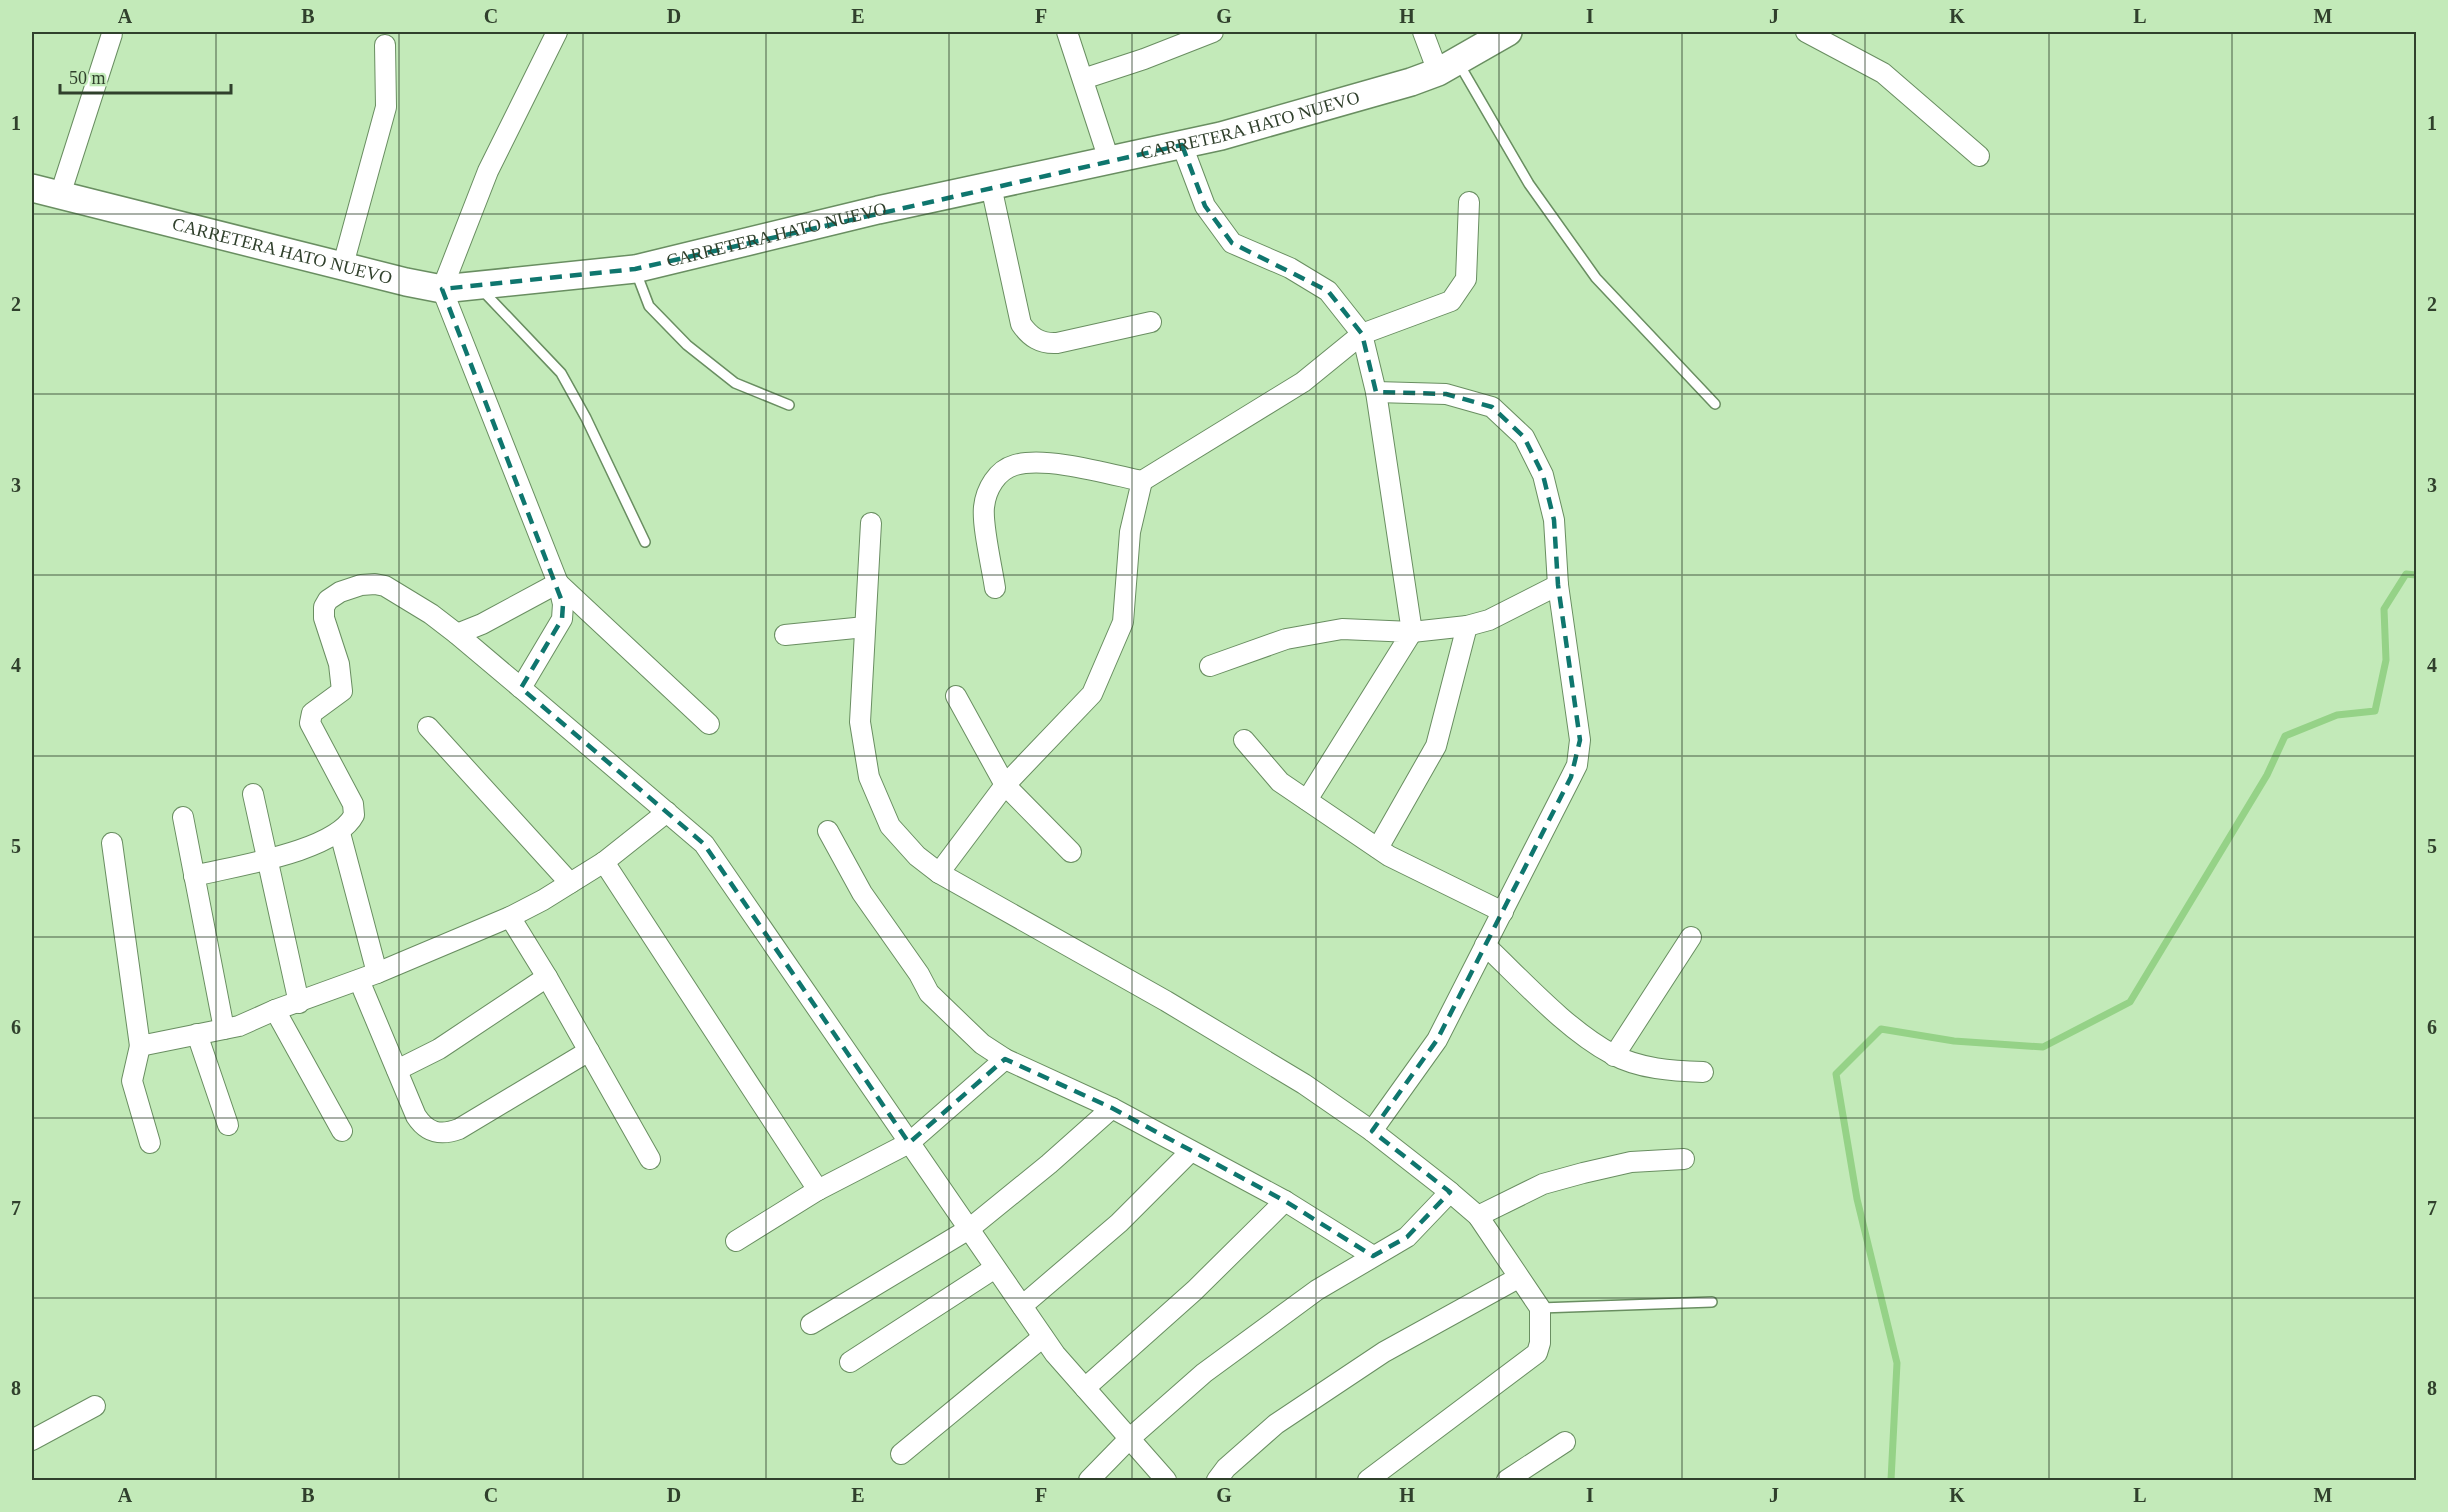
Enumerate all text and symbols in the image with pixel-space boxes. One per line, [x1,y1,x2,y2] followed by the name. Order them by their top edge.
[118,5,133,27] text: A
[301,5,315,27] text: B
[484,5,498,27] text: C
[667,5,681,27] text: D
[851,5,865,27] text: E
[1035,5,1047,27] text: F
[1216,5,1232,27] text: G
[1399,5,1415,27] text: H
[1586,5,1594,27] text: I
[1769,5,1779,27] text: J
[1949,5,1965,27] text: K
[2133,5,2147,27] text: L
[2314,5,2333,27] text: M
[60,57,231,95] scale bar
[69,68,106,88] text: 50 m
[1139,87,1362,163] street label: CARRETERA HATO NUEVO
[11,112,21,134] text: 1
[2427,112,2437,134] text: 1
[664,198,888,271] street label: CARRETERA HATO NUEVO
[170,214,394,288] street label: CARRETERA HATO NUEVO
[11,293,21,315] text: 2
[2427,293,2437,315] text: 2
[11,474,21,496] text: 3
[2427,474,2437,496] text: 3
[11,654,21,676] text: 4
[2427,654,2437,676] text: 4
[11,835,21,857] text: 5
[2427,835,2437,857] text: 5
[11,1016,21,1038] text: 6
[2427,1016,2437,1038] text: 6
[11,1197,21,1219] text: 7
[2427,1197,2437,1219] text: 7
[11,1377,21,1399] text: 8
[2427,1377,2437,1399] text: 8
[118,1484,133,1506] text: A
[301,1484,315,1506] text: B
[484,1484,498,1506] text: C
[667,1484,681,1506] text: D
[851,1484,865,1506] text: E
[1035,1484,1047,1506] text: F
[1216,1484,1232,1506] text: G
[1399,1484,1415,1506] text: H
[1586,1484,1594,1506] text: I
[1769,1484,1779,1506] text: J
[1949,1484,1965,1506] text: K
[2133,1484,2147,1506] text: L
[2314,1484,2333,1506] text: M

